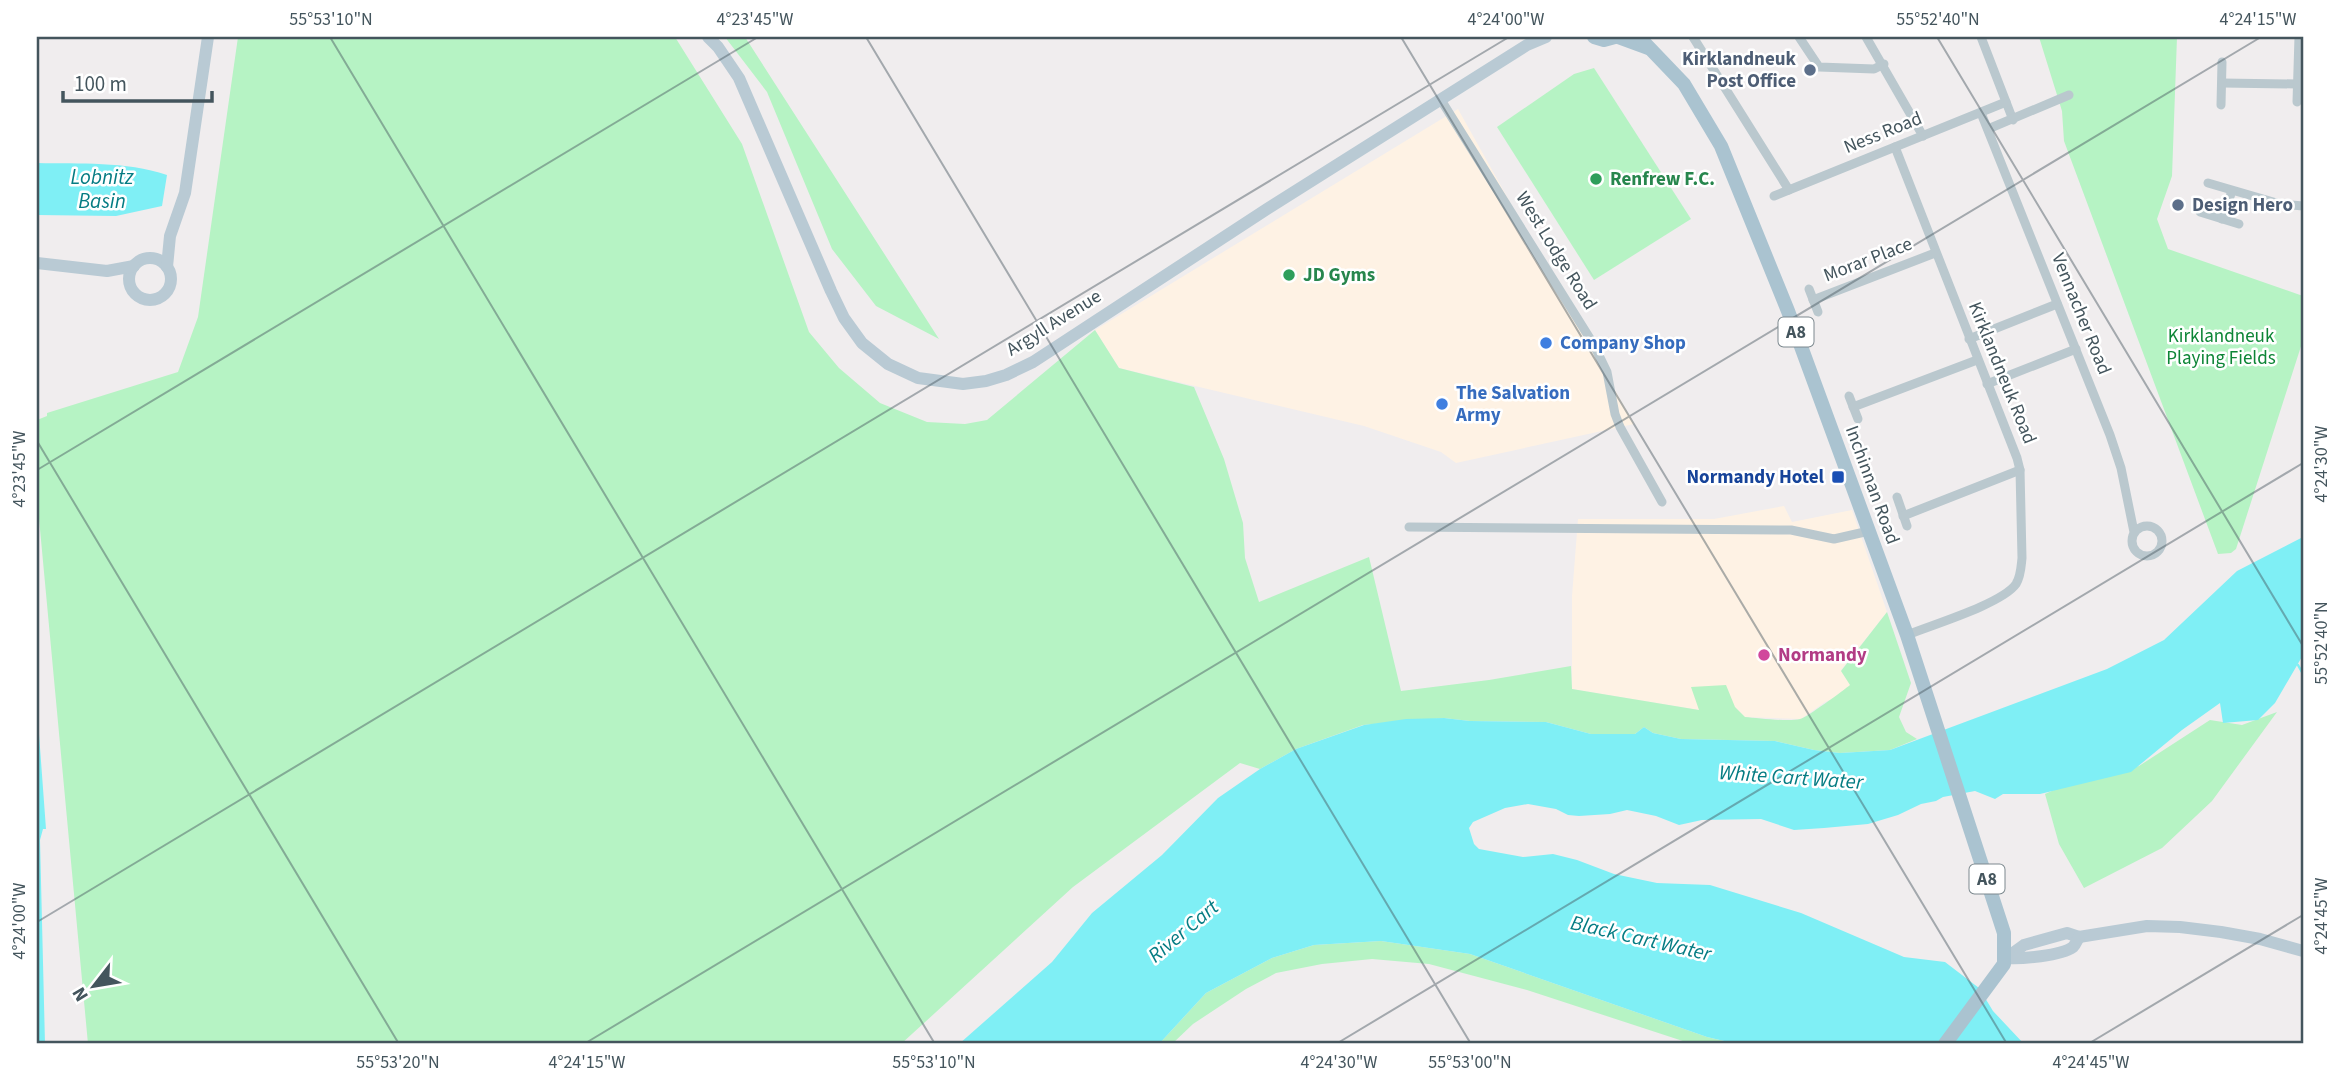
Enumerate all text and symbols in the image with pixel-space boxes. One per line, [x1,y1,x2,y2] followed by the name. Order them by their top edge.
[289,7,373,32] text: 55°53'10"N
[717,7,794,32] text: 4°23'45"W
[1468,7,1545,32] text: 4°24'00"W
[1896,7,1980,32] text: 55°52'40"N
[2220,7,2297,32] text: 4°24'15"W
[1682,46,1797,95] place label: Kirklandneuk Post Office
[63,60,212,104] scale bar
[1802,62,1818,78] marker: Kirklandneuk Post Office
[74,69,127,99] text: 100 m
[1840,105,1926,161] street label: Ness Road
[71,162,135,216] water label: Lobnitz Basin
[1610,166,1715,193] place label: Renfrew F.C.
[1588,171,1604,187] marker: Renfrew F.C.
[1509,186,1603,316] street label: West Lodge Road
[2192,192,2293,219] place label: Design Hero
[2170,197,2186,213] marker: Design Hero
[1820,231,1916,289] street label: Morar Place
[2044,249,2118,379] street label: Vennacher Road
[1303,262,1375,289] place label: JD Gyms
[1281,267,1297,283] marker: JD Gyms
[1001,283,1107,363] street label: Argyll Avenue
[1961,298,2043,448] street label: Kirklandneuk Road
[1778,318,1814,346] road number: A8
[2166,323,2276,372] park label: Kirklandneuk Playing Fields
[1560,330,1686,357] place label: Company Shop
[1538,335,1554,351] marker: Company Shop
[1455,380,1570,429] place label: The Salvation Army
[1434,396,1450,412] marker: The Salvation Army
[1838,422,1906,548] street label: Inchinnan Road
[2309,426,2334,503] text: 4°24'30"W
[7,431,32,508] text: 4°23'45"W
[1686,464,1825,491] place label: Normandy Hotel
[1830,469,1846,485] marker: Normandy Hotel
[2309,601,2334,685] text: 55°52'40"N
[1778,642,1867,669] place label: Normandy
[1756,647,1772,663] marker: Normandy
[1718,757,1865,797] water label: White Cart Water
[1969,864,2004,894] road number: A8
[2309,878,2334,955] text: 4°24'45"W
[7,883,32,960] text: 4°24'00"W
[1141,892,1226,970] water label: River Cart
[1568,907,1715,969] water label: Black Cart Water
[60,951,130,1021] north arrow
[66,982,96,1006] text: N
[356,1050,440,1075] text: 55°53'20"N
[549,1050,626,1075] text: 4°24'15"W
[892,1050,976,1075] text: 55°53'10"N
[1301,1050,1378,1075] text: 4°24'30"W
[1428,1050,1512,1075] text: 55°53'00"N
[2053,1050,2130,1075] text: 4°24'45"W

